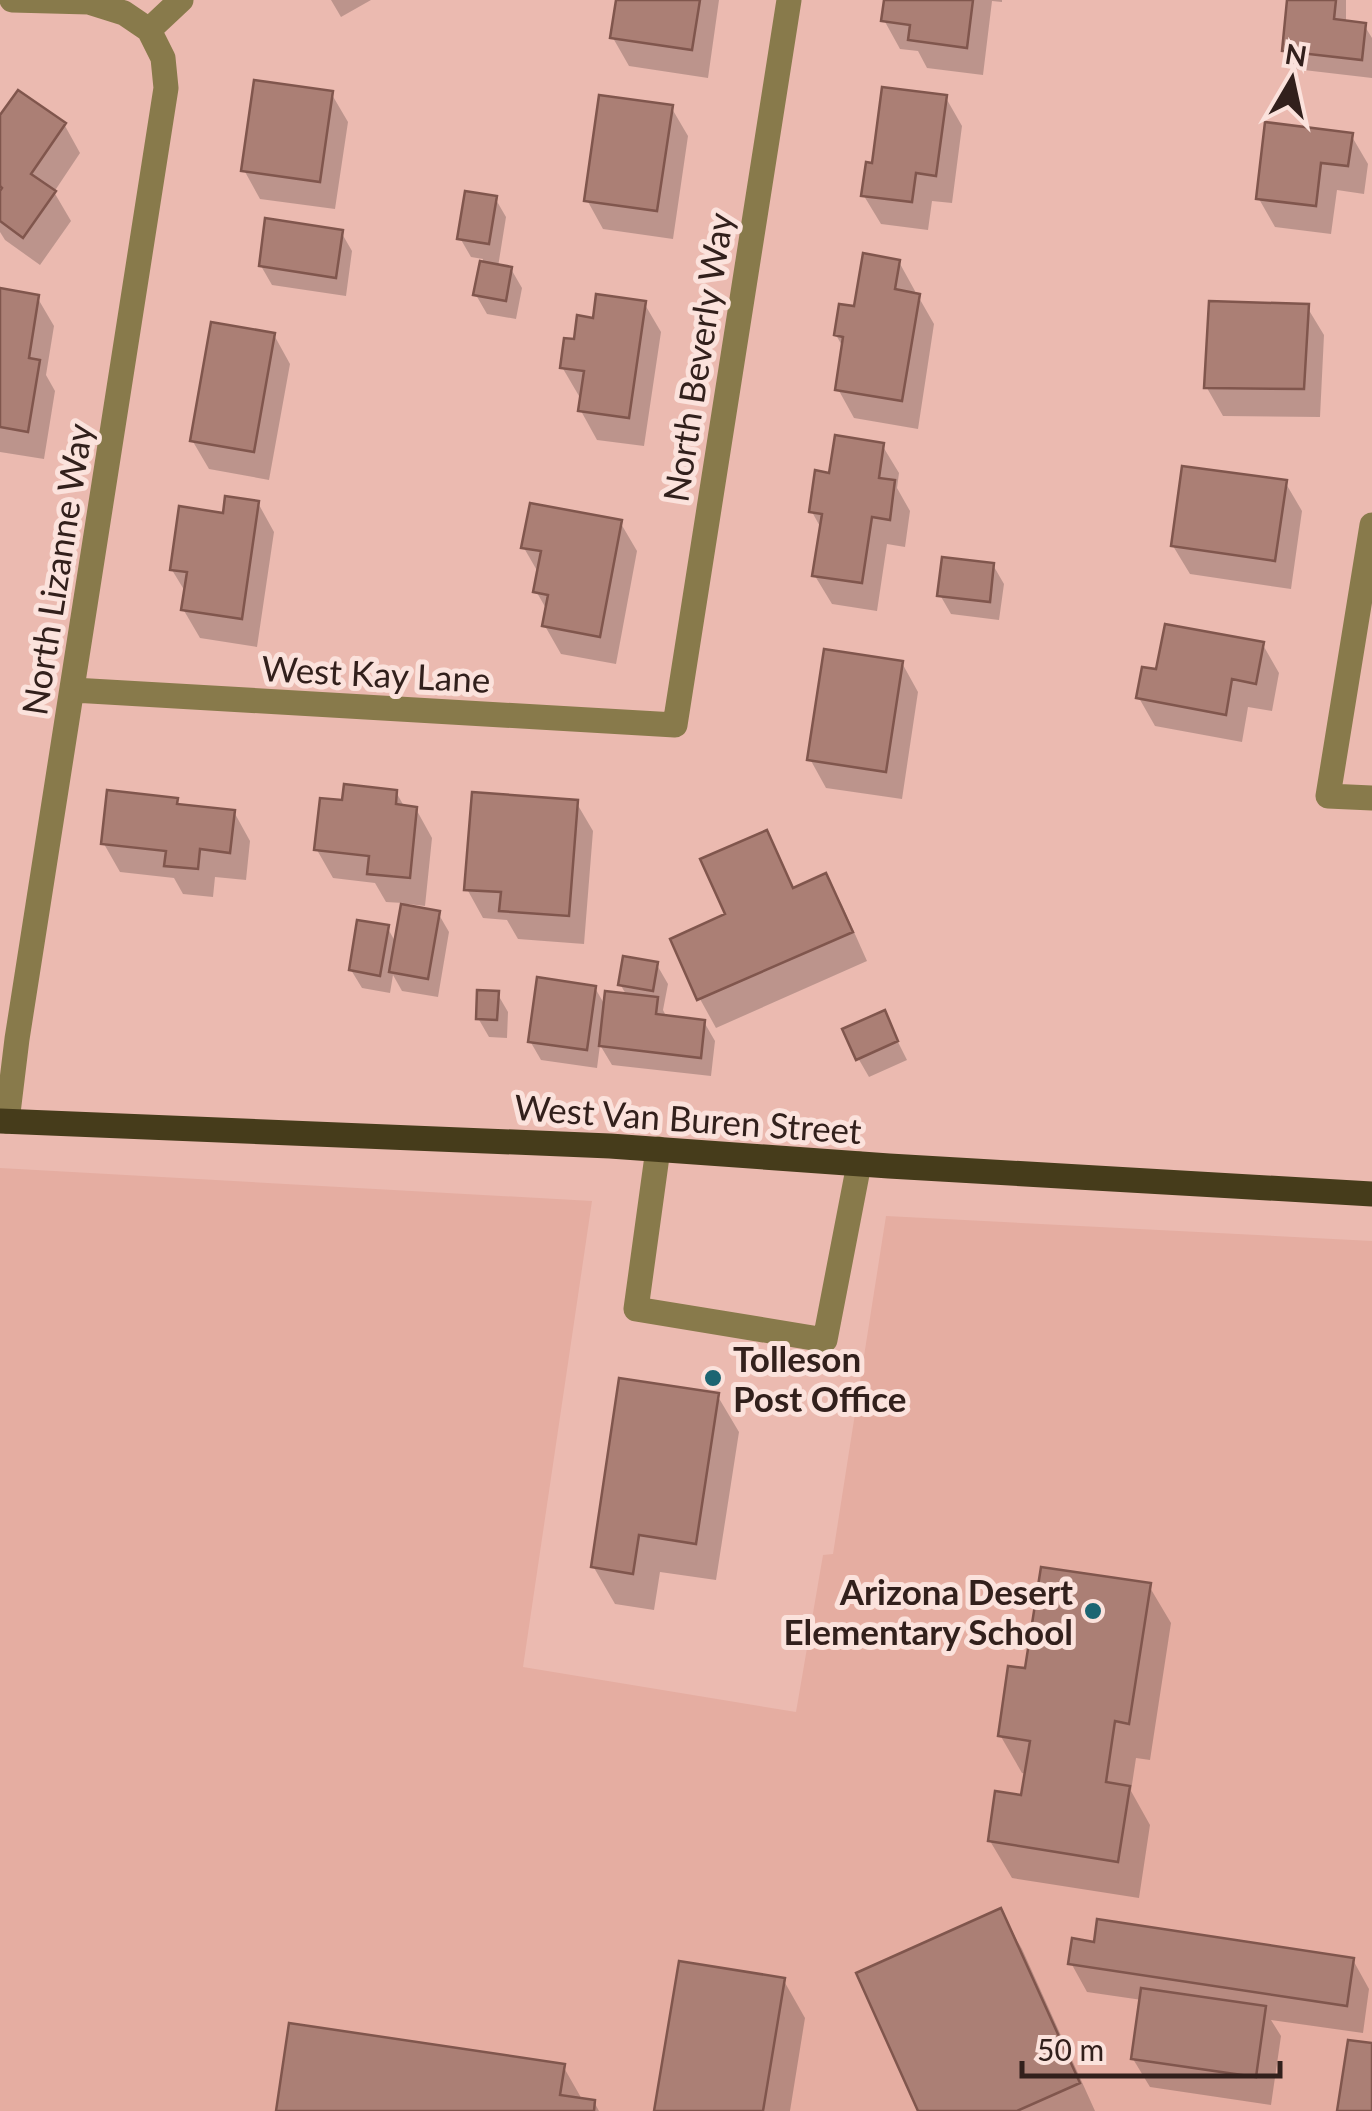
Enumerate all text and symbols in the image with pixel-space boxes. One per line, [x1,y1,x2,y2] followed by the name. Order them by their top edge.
[1242,30,1342,130] north arrow
[1283,36,1309,73] text: N
[653,209,741,505] street label: North Beverly Way
[12,420,100,718] street label: North Lizanne Way
[261,646,491,700] street label: West Kay Lane
[513,1085,864,1151] street label: West Van Buren Street
[733,1337,907,1419] place label: Tolleson Post Office
[702,1367,724,1389] marker: Tolleson Post Office
[783,1570,1073,1652] place label: Arizona Desert Elementary School
[1082,1600,1104,1622] marker: Arizona Desert Elementary School
[1022,2016,1280,2078] scale bar
[1037,2031,1104,2067] text: 50 m

